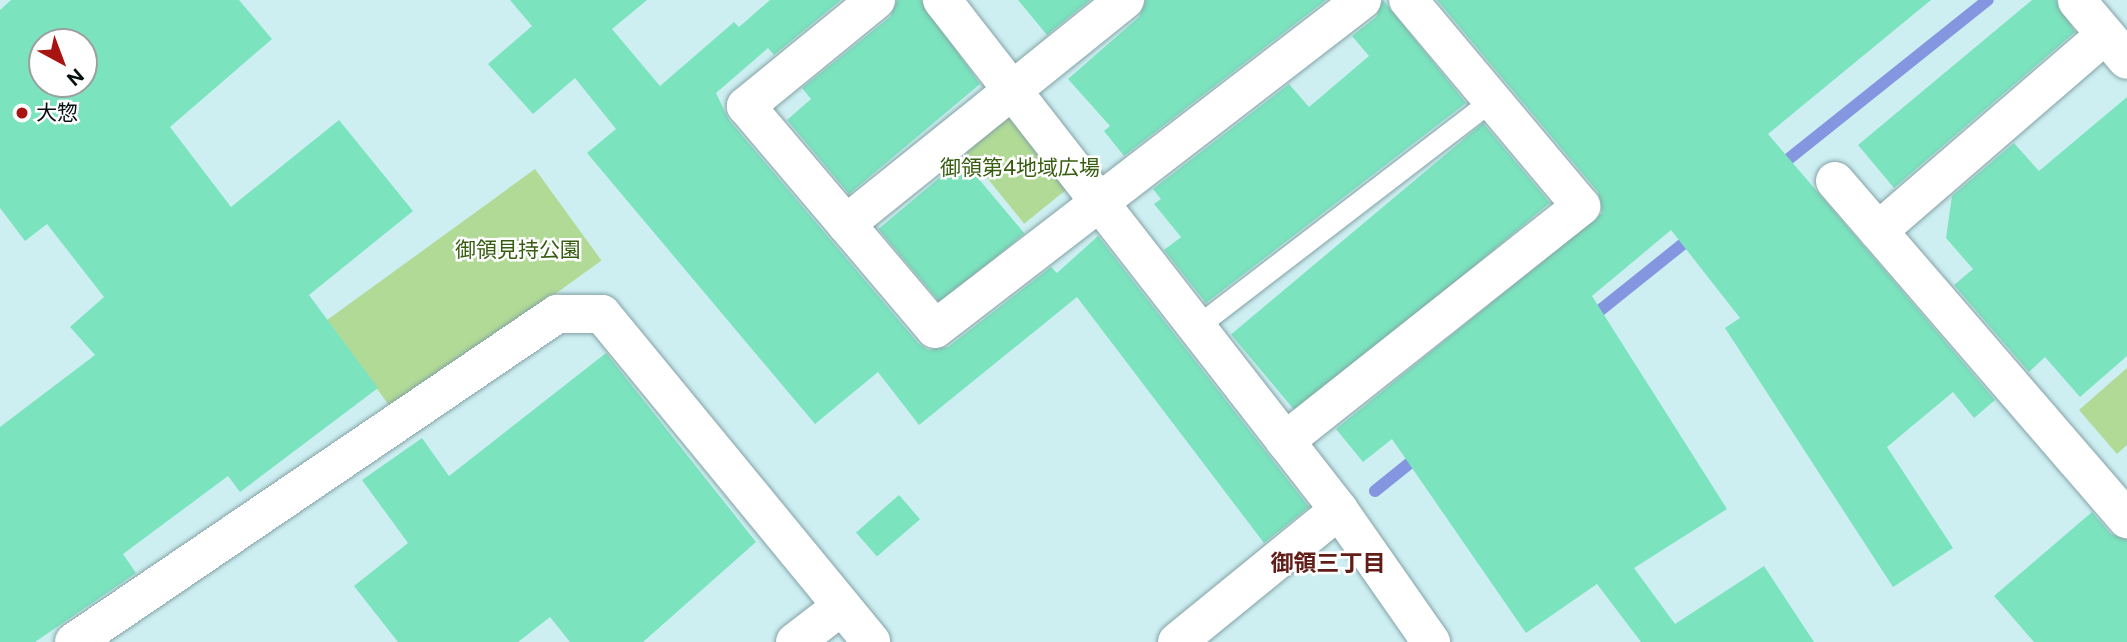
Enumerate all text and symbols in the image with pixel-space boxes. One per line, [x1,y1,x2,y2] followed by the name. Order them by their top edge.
[28,28,98,98] north arrow
[63,64,88,91] text: N
[36,100,78,126] place label: 大惣
[14,105,30,121] marker: 大惣
[940,155,1100,181] park label: 御領第4地域広場
[455,237,581,263] park label: 御領見持公園
[1271,549,1385,577] district label: 御領三丁目

